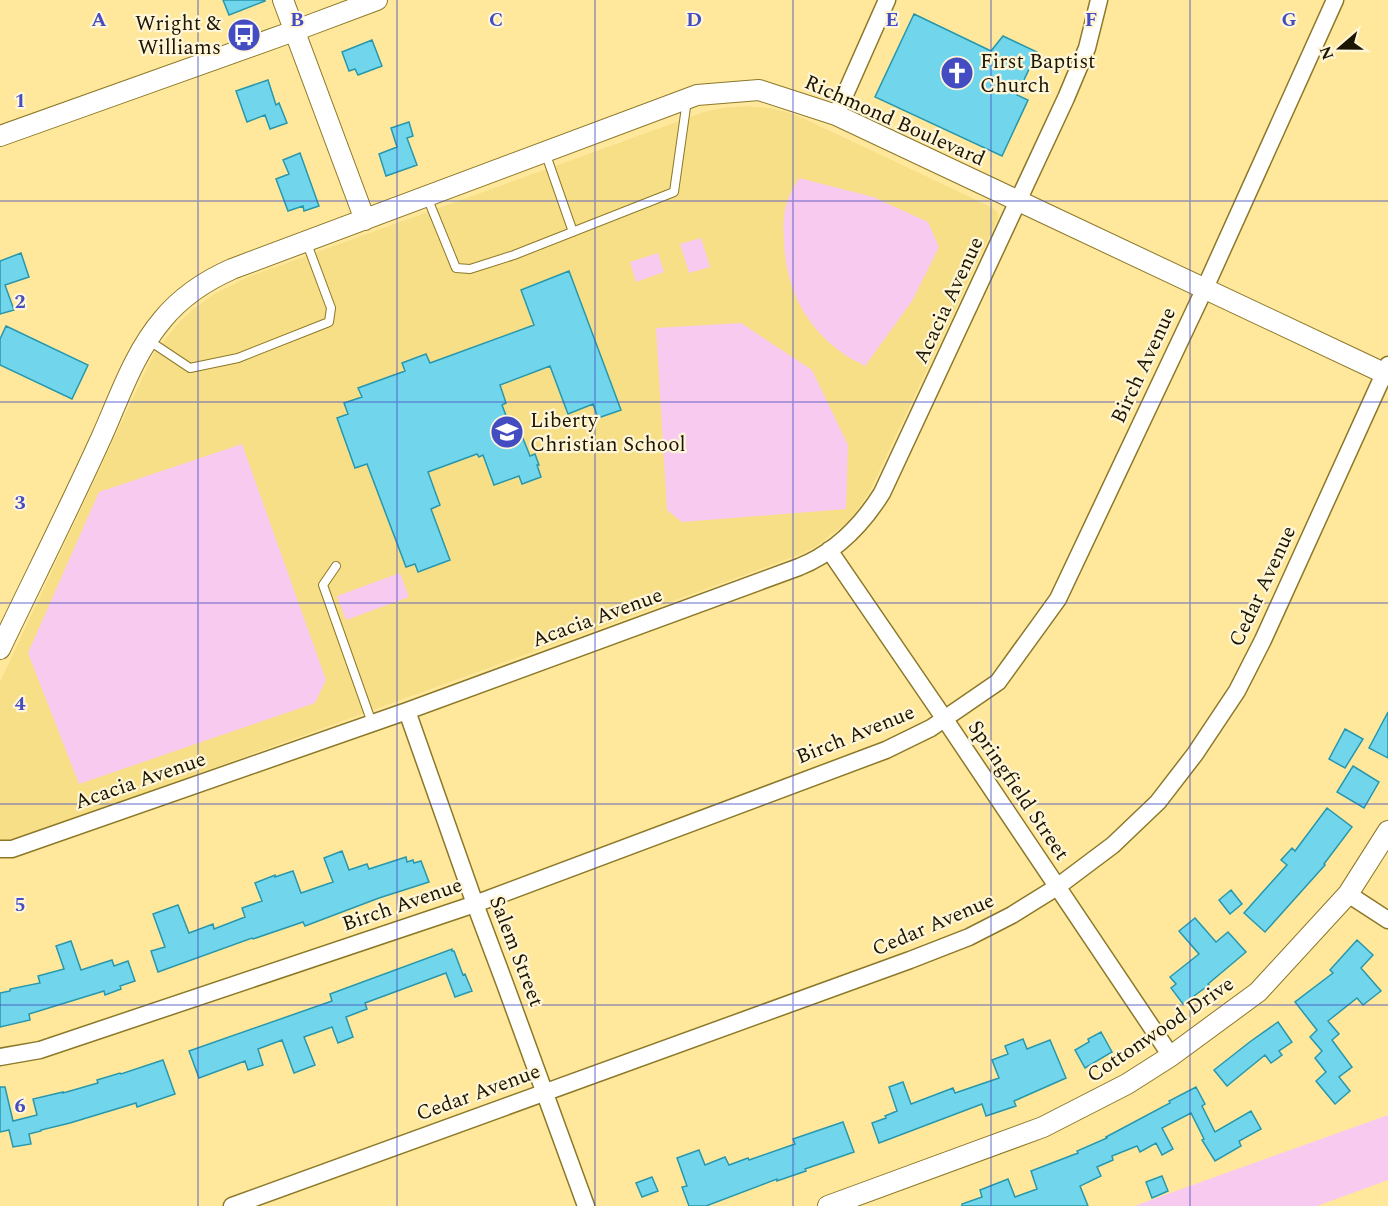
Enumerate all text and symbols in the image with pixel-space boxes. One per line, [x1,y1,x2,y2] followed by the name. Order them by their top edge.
[91,5,107,35] text: A
[290,5,304,35] text: B
[489,5,503,35] text: C
[686,5,702,35] text: D
[885,5,899,35] text: E
[1085,5,1097,35] text: F
[1281,5,1297,35] text: G
[135,8,221,64] place label: Wright & Williams
[226,17,262,53] bus stop icon: Wright & Williams
[1310,18,1370,78] north arrow
[1313,43,1340,63] text: N
[980,46,1095,102] place label: First Baptist Church
[939,55,975,91] church icon: First Baptist Church
[799,67,990,175] street label: Richmond Boulevard
[14,86,26,116] text: 1
[905,232,992,369] street label: Acacia Avenue
[14,287,26,317] text: 2
[1103,302,1185,429] street label: Birch Avenue
[530,405,686,461] place label: Liberty Christian School
[489,414,525,450] school or university icon: Liberty Christian School
[14,488,26,518] text: 3
[1221,521,1305,652] street label: Cedar Avenue
[527,579,667,656] street label: Acacia Avenue
[14,689,26,719] text: 4
[791,697,920,773] street label: Birch Avenue
[959,714,1077,867] street label: Springfield Street
[70,743,210,818] street label: Acacia Avenue
[338,869,467,941] street label: Birch Avenue
[867,885,1000,965] street label: Cedar Avenue
[14,890,26,920] text: 5
[480,891,552,1011] street label: Salem Street
[1080,968,1241,1091] street label: Cottonwood Drive
[412,1056,545,1130] street label: Cedar Avenue
[14,1091,26,1121] text: 6

